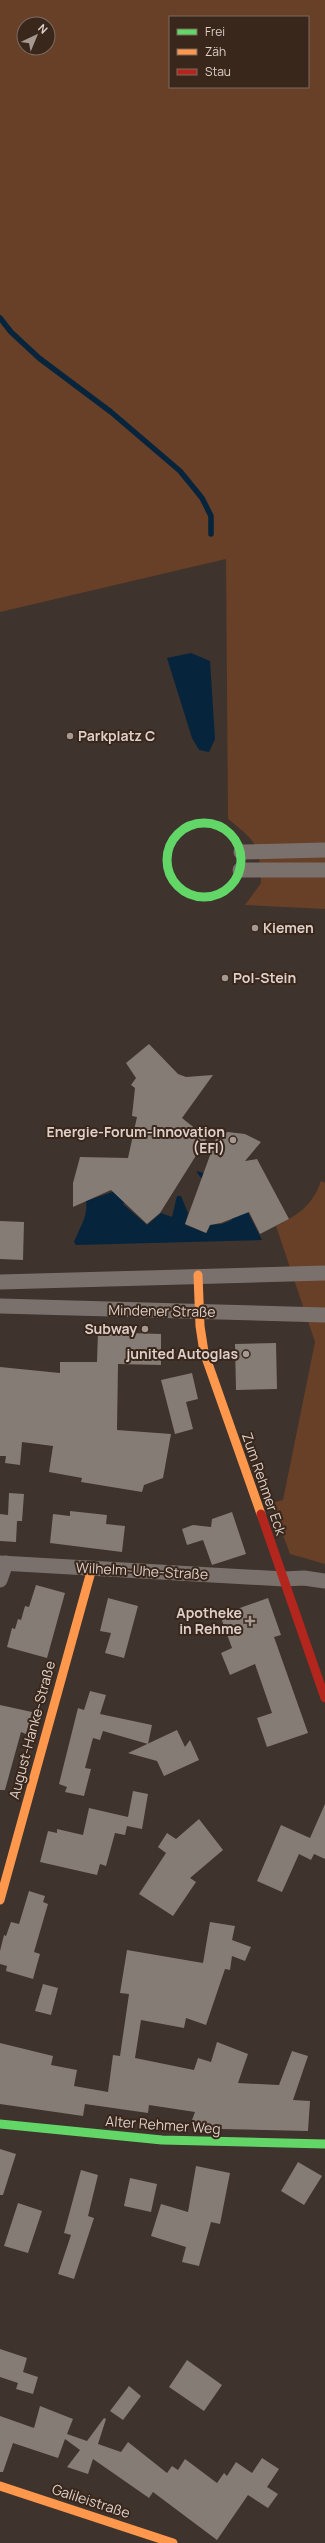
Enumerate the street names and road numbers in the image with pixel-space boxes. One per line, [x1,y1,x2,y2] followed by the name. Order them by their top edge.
[108,1300,216,1321] street label: Mindener Straße
[238,1430,291,1539] street label: Zum Rehmer Eck
[75,1558,209,1583] street label: Wilhelm-Uhe-Straße
[4,1659,59,1801] street label: August-Hanke-Straße
[105,2111,221,2138] street label: Alter Rehmer Weg
[50,2479,133,2522] street label: Galileistraße

